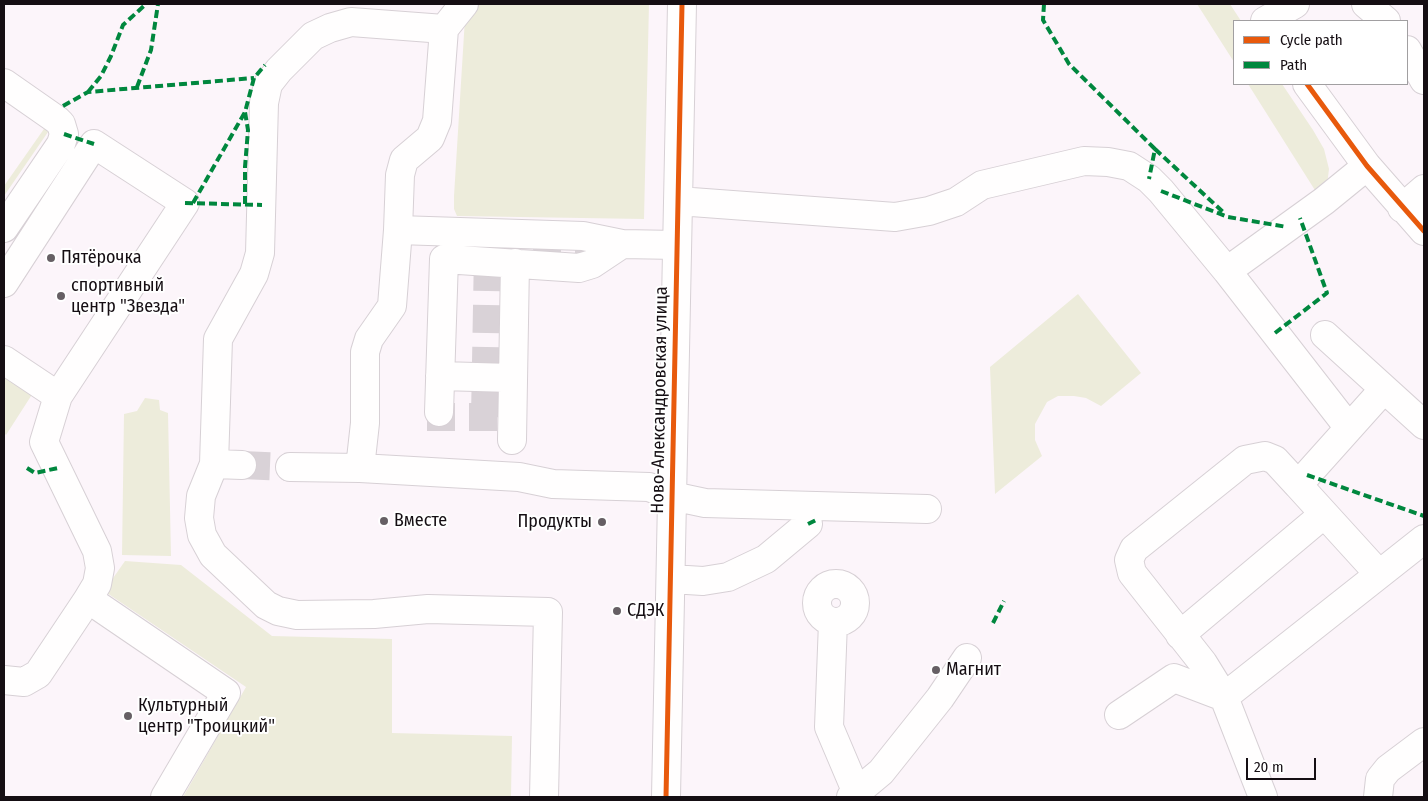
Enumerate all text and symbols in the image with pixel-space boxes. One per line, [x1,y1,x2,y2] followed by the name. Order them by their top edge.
[1233,20,1408,85] legend
[1280,31,1343,49] text: Cycle path
[1280,56,1307,74] text: Path
[61,247,141,269] place label: Пятёрочка
[45,252,57,264] marker: Пятёрочка
[71,275,185,318] place label: спортивный центр "Звезда"
[647,286,673,514] street label: Ново-Александровская улица
[55,290,67,302] marker: спортивный центр "Звезда"
[394,510,447,532] place label: Вместе
[517,511,592,533] place label: Продукты
[378,515,390,527] marker: Вместе
[596,516,608,528] marker: Продукты
[627,600,664,622] place label: СДЭК
[611,605,623,617] marker: СДЭК
[946,659,1001,681] place label: Магнит
[930,664,942,676] marker: Магнит
[138,695,275,738] place label: Культурный центр "Троицкий"
[122,710,134,722] marker: Культурный центр "Троицкий"
[1248,748,1318,780] scale bar
[1254,758,1284,776] text: 20 m

